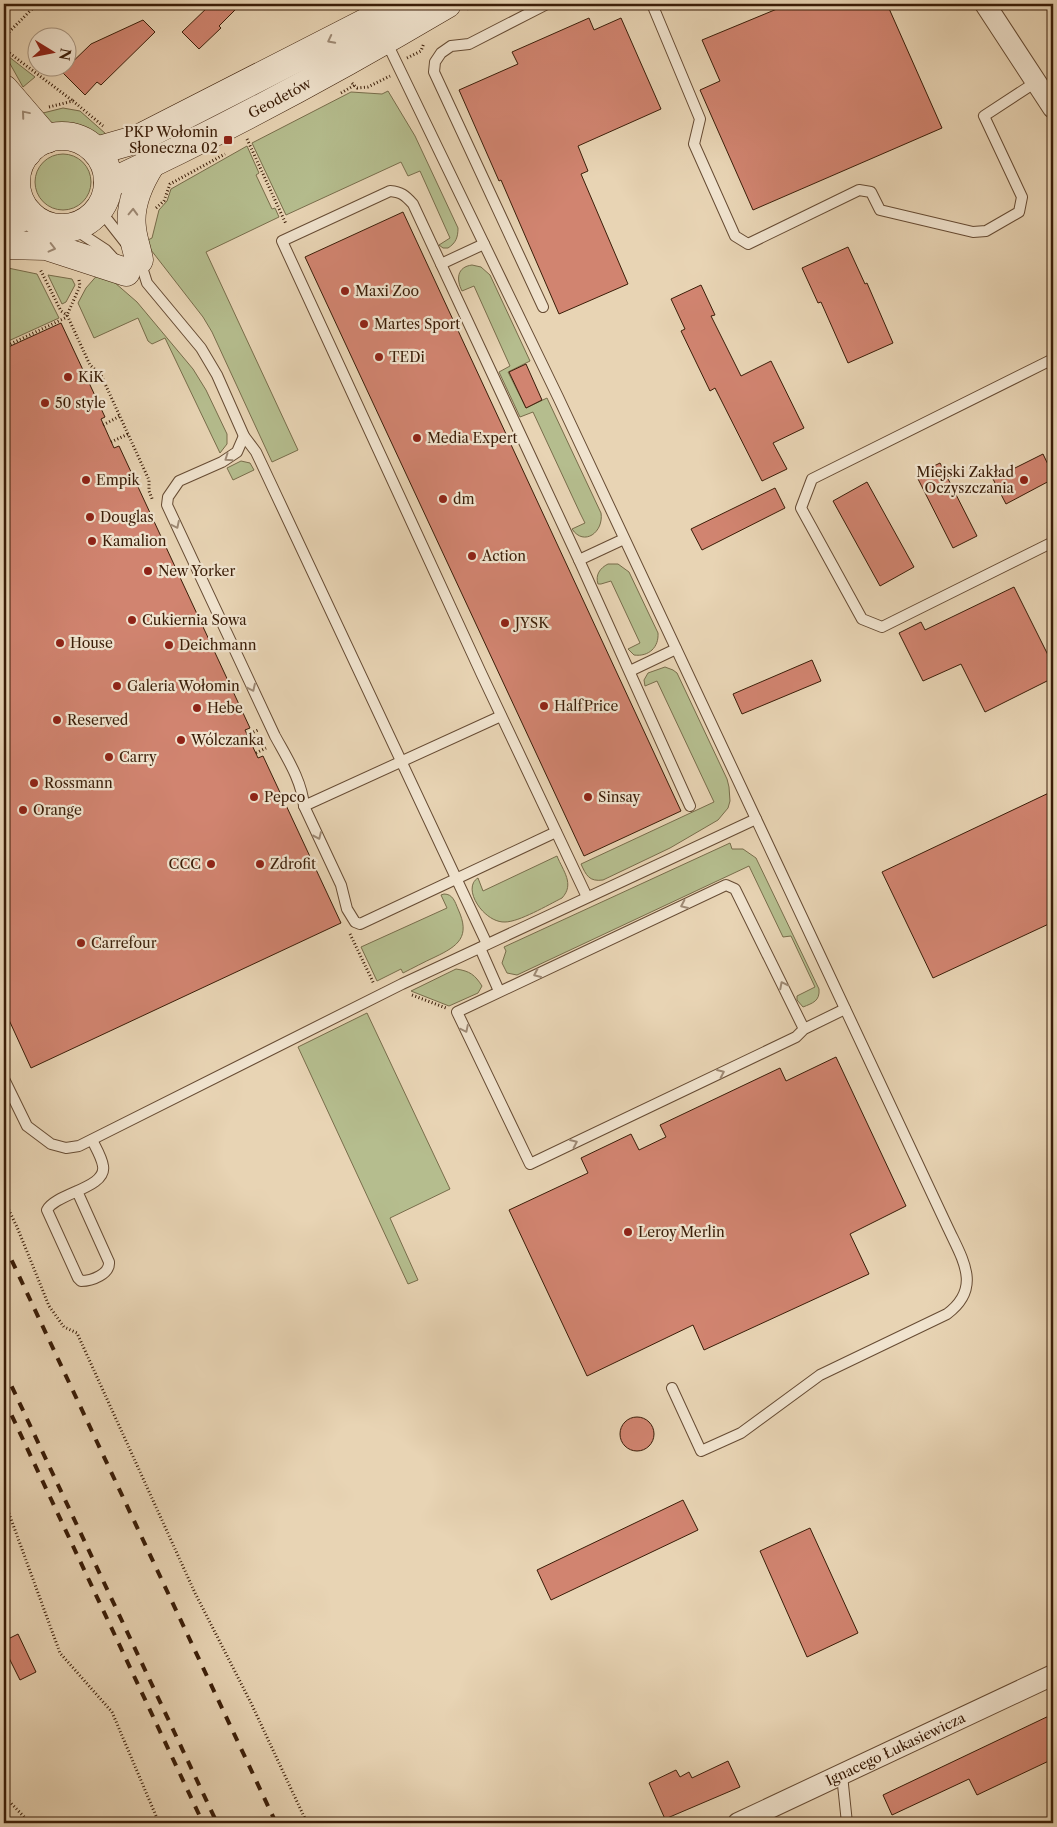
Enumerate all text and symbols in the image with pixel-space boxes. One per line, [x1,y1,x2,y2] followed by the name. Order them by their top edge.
[28,28,78,78] north arrow
[327,34,336,44] one-way arrow
[55,47,75,62] text: N
[245,74,315,122] street label: Geodetów
[22,111,31,120] one-way arrow
[124,123,218,157] place label: PKP Wołomin Słoneczna 02
[222,134,234,146] marker: PKP Wołomin Słoneczna 02
[127,208,138,216] one-way arrow
[48,242,57,253] one-way arrow
[355,282,419,300] place label: Maxi Zoo
[339,285,351,297] marker: Maxi Zoo
[374,315,460,333] place label: Martes Sport
[358,318,370,330] marker: Martes Sport
[389,348,425,366] place label: TEDi
[373,351,385,363] marker: TEDi
[78,368,105,386] place label: KiK
[62,371,74,383] marker: KiK
[55,394,106,412] place label: 50 style
[39,397,51,409] marker: 50 style
[427,429,518,447] place label: Media Expert
[411,432,423,444] marker: Media Expert
[224,452,234,461] one-way arrow
[916,463,1015,497] place label: Miejski Zakład Oczyszczania
[96,471,141,489] place label: Empik
[80,474,92,486] marker: Empik
[1018,474,1030,486] marker: Miejski Zakład Oczyszczania
[453,490,475,508] place label: dm
[437,493,449,505] marker: dm
[100,508,154,526] place label: Douglas
[84,511,96,523] marker: Douglas
[170,519,180,528] one-way arrow
[102,532,167,550] place label: Kamalion
[86,535,98,547] marker: Kamalion
[481,547,526,565] place label: Action
[466,550,478,562] marker: Action
[158,562,235,580] place label: New Yorker
[142,565,154,577] marker: New Yorker
[142,611,247,629] place label: Cukiernia Sowa
[126,614,138,626] marker: Cukiernia Sowa
[513,614,550,632] place label: JYSK
[499,617,511,629] marker: JYSK
[70,634,113,652] place label: House
[179,636,257,654] place label: Deichmann
[54,637,66,649] marker: House
[163,639,175,651] marker: Deichmann
[127,677,240,695] place label: Galeria Wołomin
[111,680,123,692] marker: Galeria Wołomin
[246,683,257,692] one-way arrow
[554,697,618,715] place label: HalfPrice
[207,699,243,717] place label: Hebe
[538,700,550,712] marker: HalfPrice
[191,702,203,714] marker: Hebe
[67,711,129,729] place label: Reserved
[51,714,63,726] marker: Reserved
[190,731,264,749] place label: Wólczanka
[175,734,187,746] marker: Wólczanka
[119,748,157,766] place label: Carry
[103,751,115,763] marker: Carry
[44,774,113,792] place label: Rossmann
[28,777,40,789] marker: Rossmann
[264,788,305,806] place label: Pepco
[598,788,641,806] place label: Sinsay
[248,791,260,803] marker: Pepco
[582,791,594,803] marker: Sinsay
[33,801,82,819] place label: Orange
[17,804,29,816] marker: Orange
[311,830,321,839] one-way arrow
[169,855,201,873] place label: CCC
[270,855,316,873] place label: Zdrofit
[205,858,217,870] marker: CCC
[254,858,266,870] marker: Zdrofit
[680,898,689,909] one-way arrow
[91,934,157,952] place label: Carrefour
[75,937,87,949] marker: Carrefour
[533,967,542,978] one-way arrow
[779,981,789,990] one-way arrow
[459,1024,470,1033] one-way arrow
[715,1069,724,1079] one-way arrow
[569,1138,578,1149] one-way arrow
[638,1223,725,1241] place label: Leroy Merlin
[622,1226,634,1238] marker: Leroy Merlin
[823,1708,969,1790] street label: Ignacego Łukasiewicza

